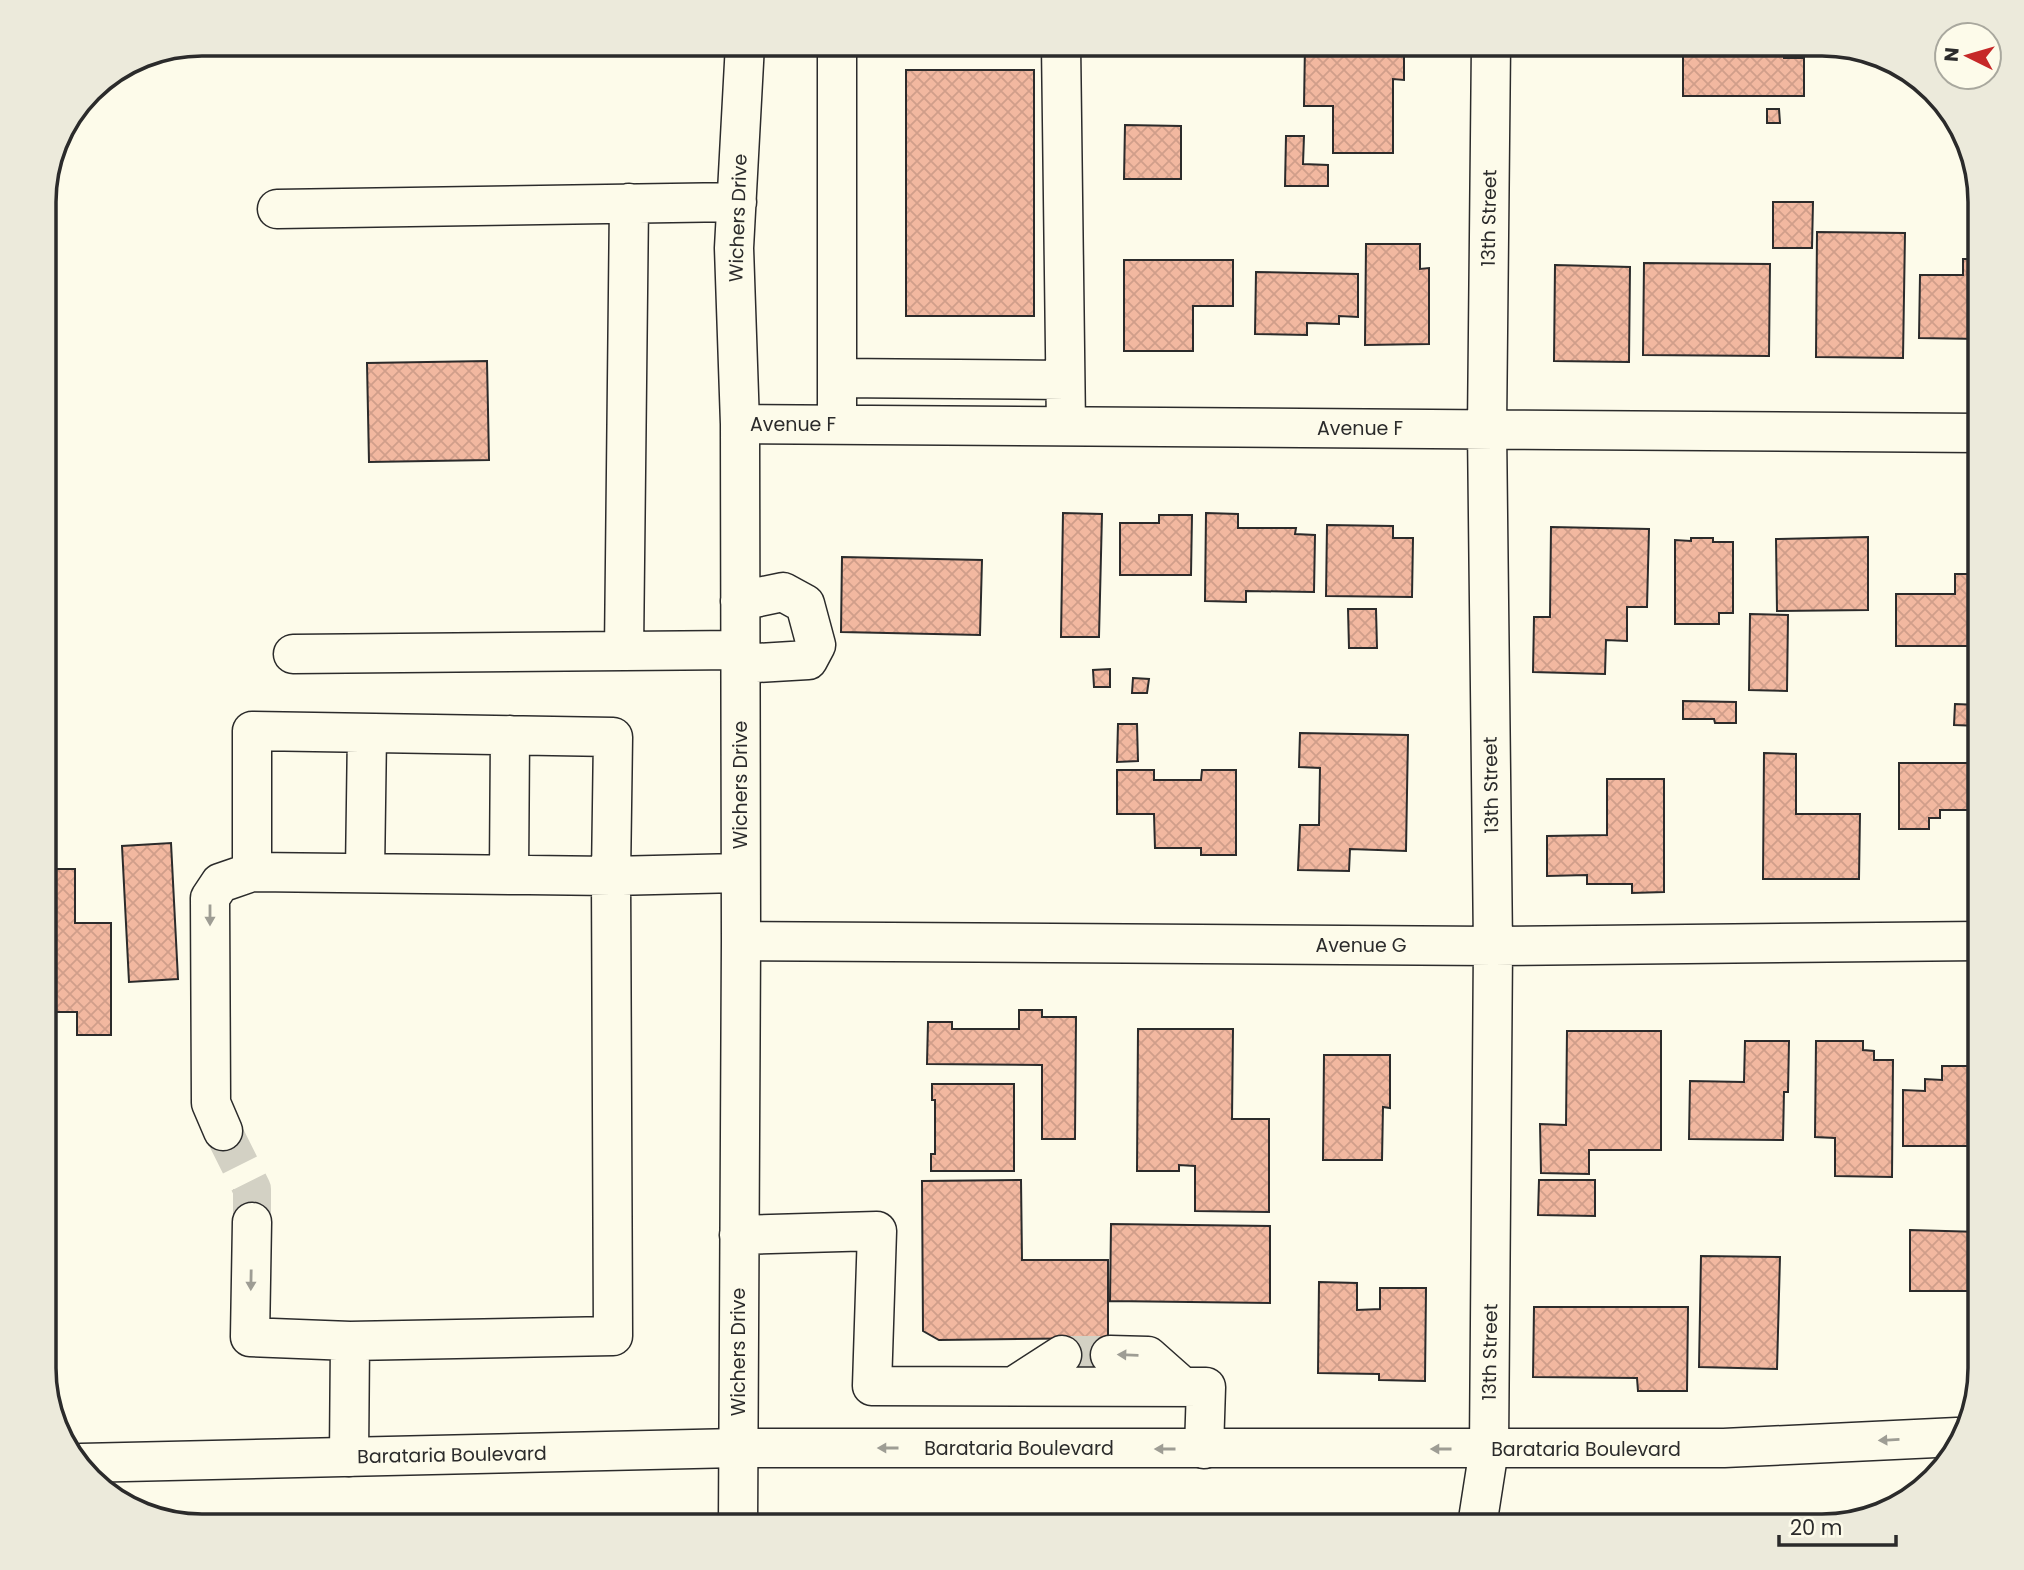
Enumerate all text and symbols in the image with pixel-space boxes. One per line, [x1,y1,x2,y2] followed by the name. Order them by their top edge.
[1933,21,2003,91] north arrow
[1937,46,1966,63] text: N
[722,153,754,283] street label: Wichers Drive
[1475,169,1503,267] street label: 13th Street
[750,411,836,438] street label: Avenue F
[1317,415,1403,442] street label: Avenue F
[727,721,754,849] street label: Wichers Drive
[1477,736,1505,834] street label: 13th Street
[204,904,216,926] one-way arrow
[1315,932,1407,959] street label: Avenue G
[245,1269,257,1291] one-way arrow
[725,1288,752,1416] street label: Wichers Drive
[1476,1303,1504,1401] street label: 13th Street
[1117,1349,1139,1361] one-way arrow
[924,1435,1114,1462] street label: Barataria Boulevard
[1878,1435,1900,1446] one-way arrow
[1491,1436,1681,1463] street label: Barataria Boulevard
[357,1440,547,1470] street label: Barataria Boulevard
[877,1442,899,1454] one-way arrow
[1153,1443,1175,1455] one-way arrow
[1430,1443,1452,1455] one-way arrow
[1779,1504,1896,1548] scale bar
[1790,1513,1843,1542] text: 20 m

